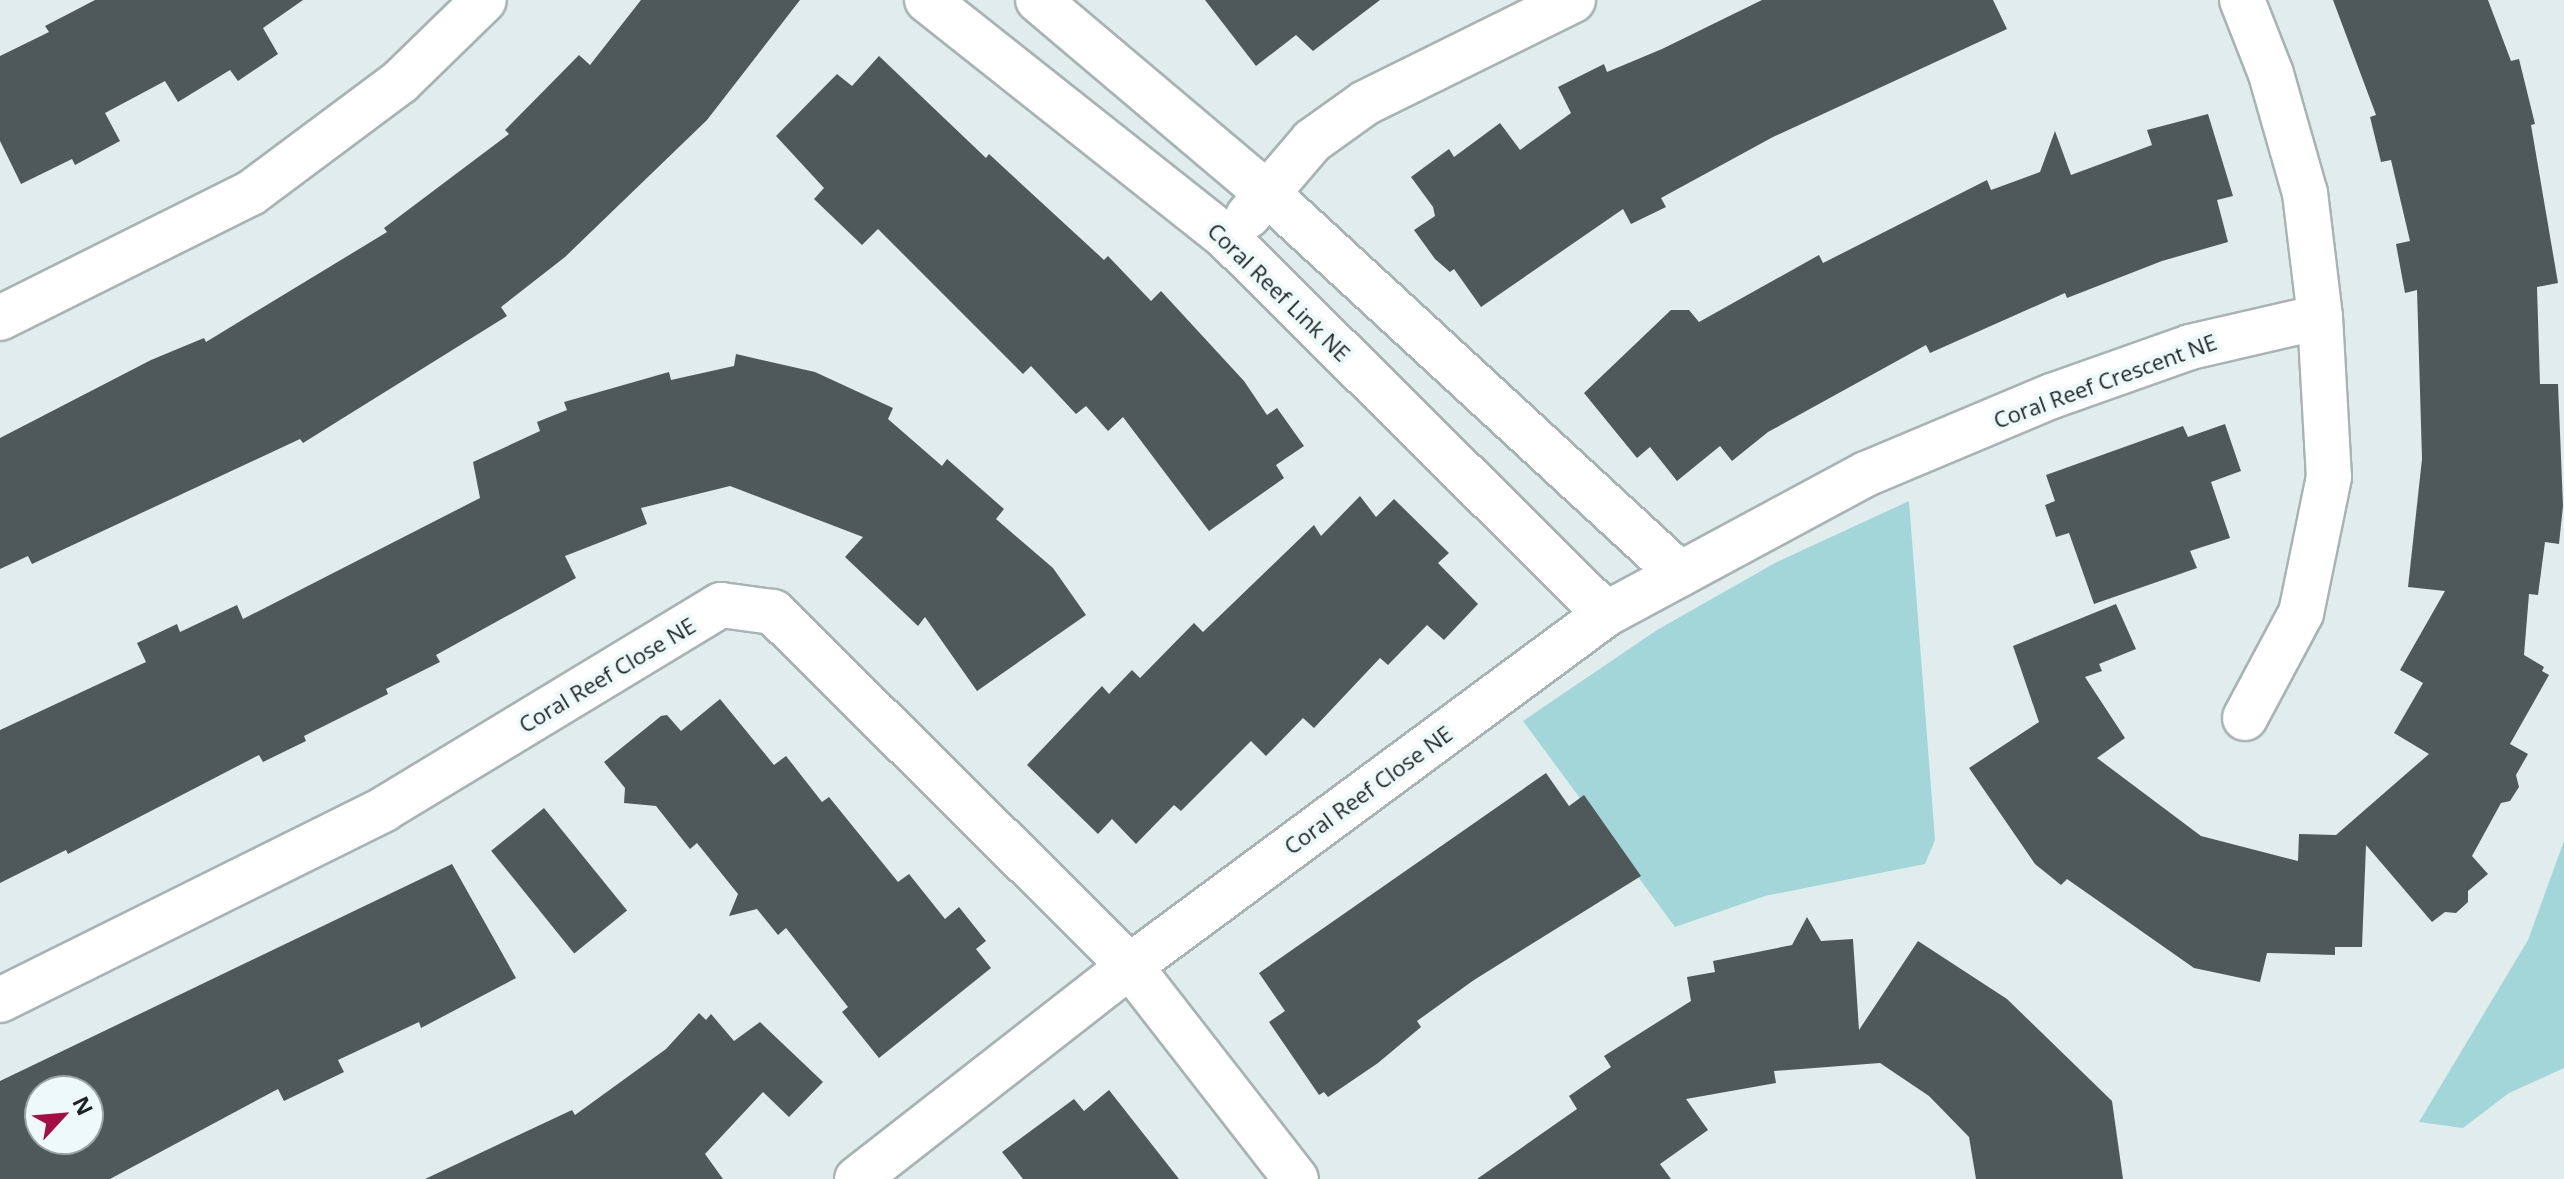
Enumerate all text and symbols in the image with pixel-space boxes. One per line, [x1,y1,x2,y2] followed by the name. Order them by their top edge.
[1202,217,1356,367] street label: Coral Reef Link NE
[1990,328,2220,434] street label: Coral Reef Crescent NE
[514,612,700,738] street label: Coral Reef Close NE
[1279,720,1457,860] street label: Coral Reef Close NE
[24,1075,104,1155] north arrow
[66,1091,101,1120] text: N

